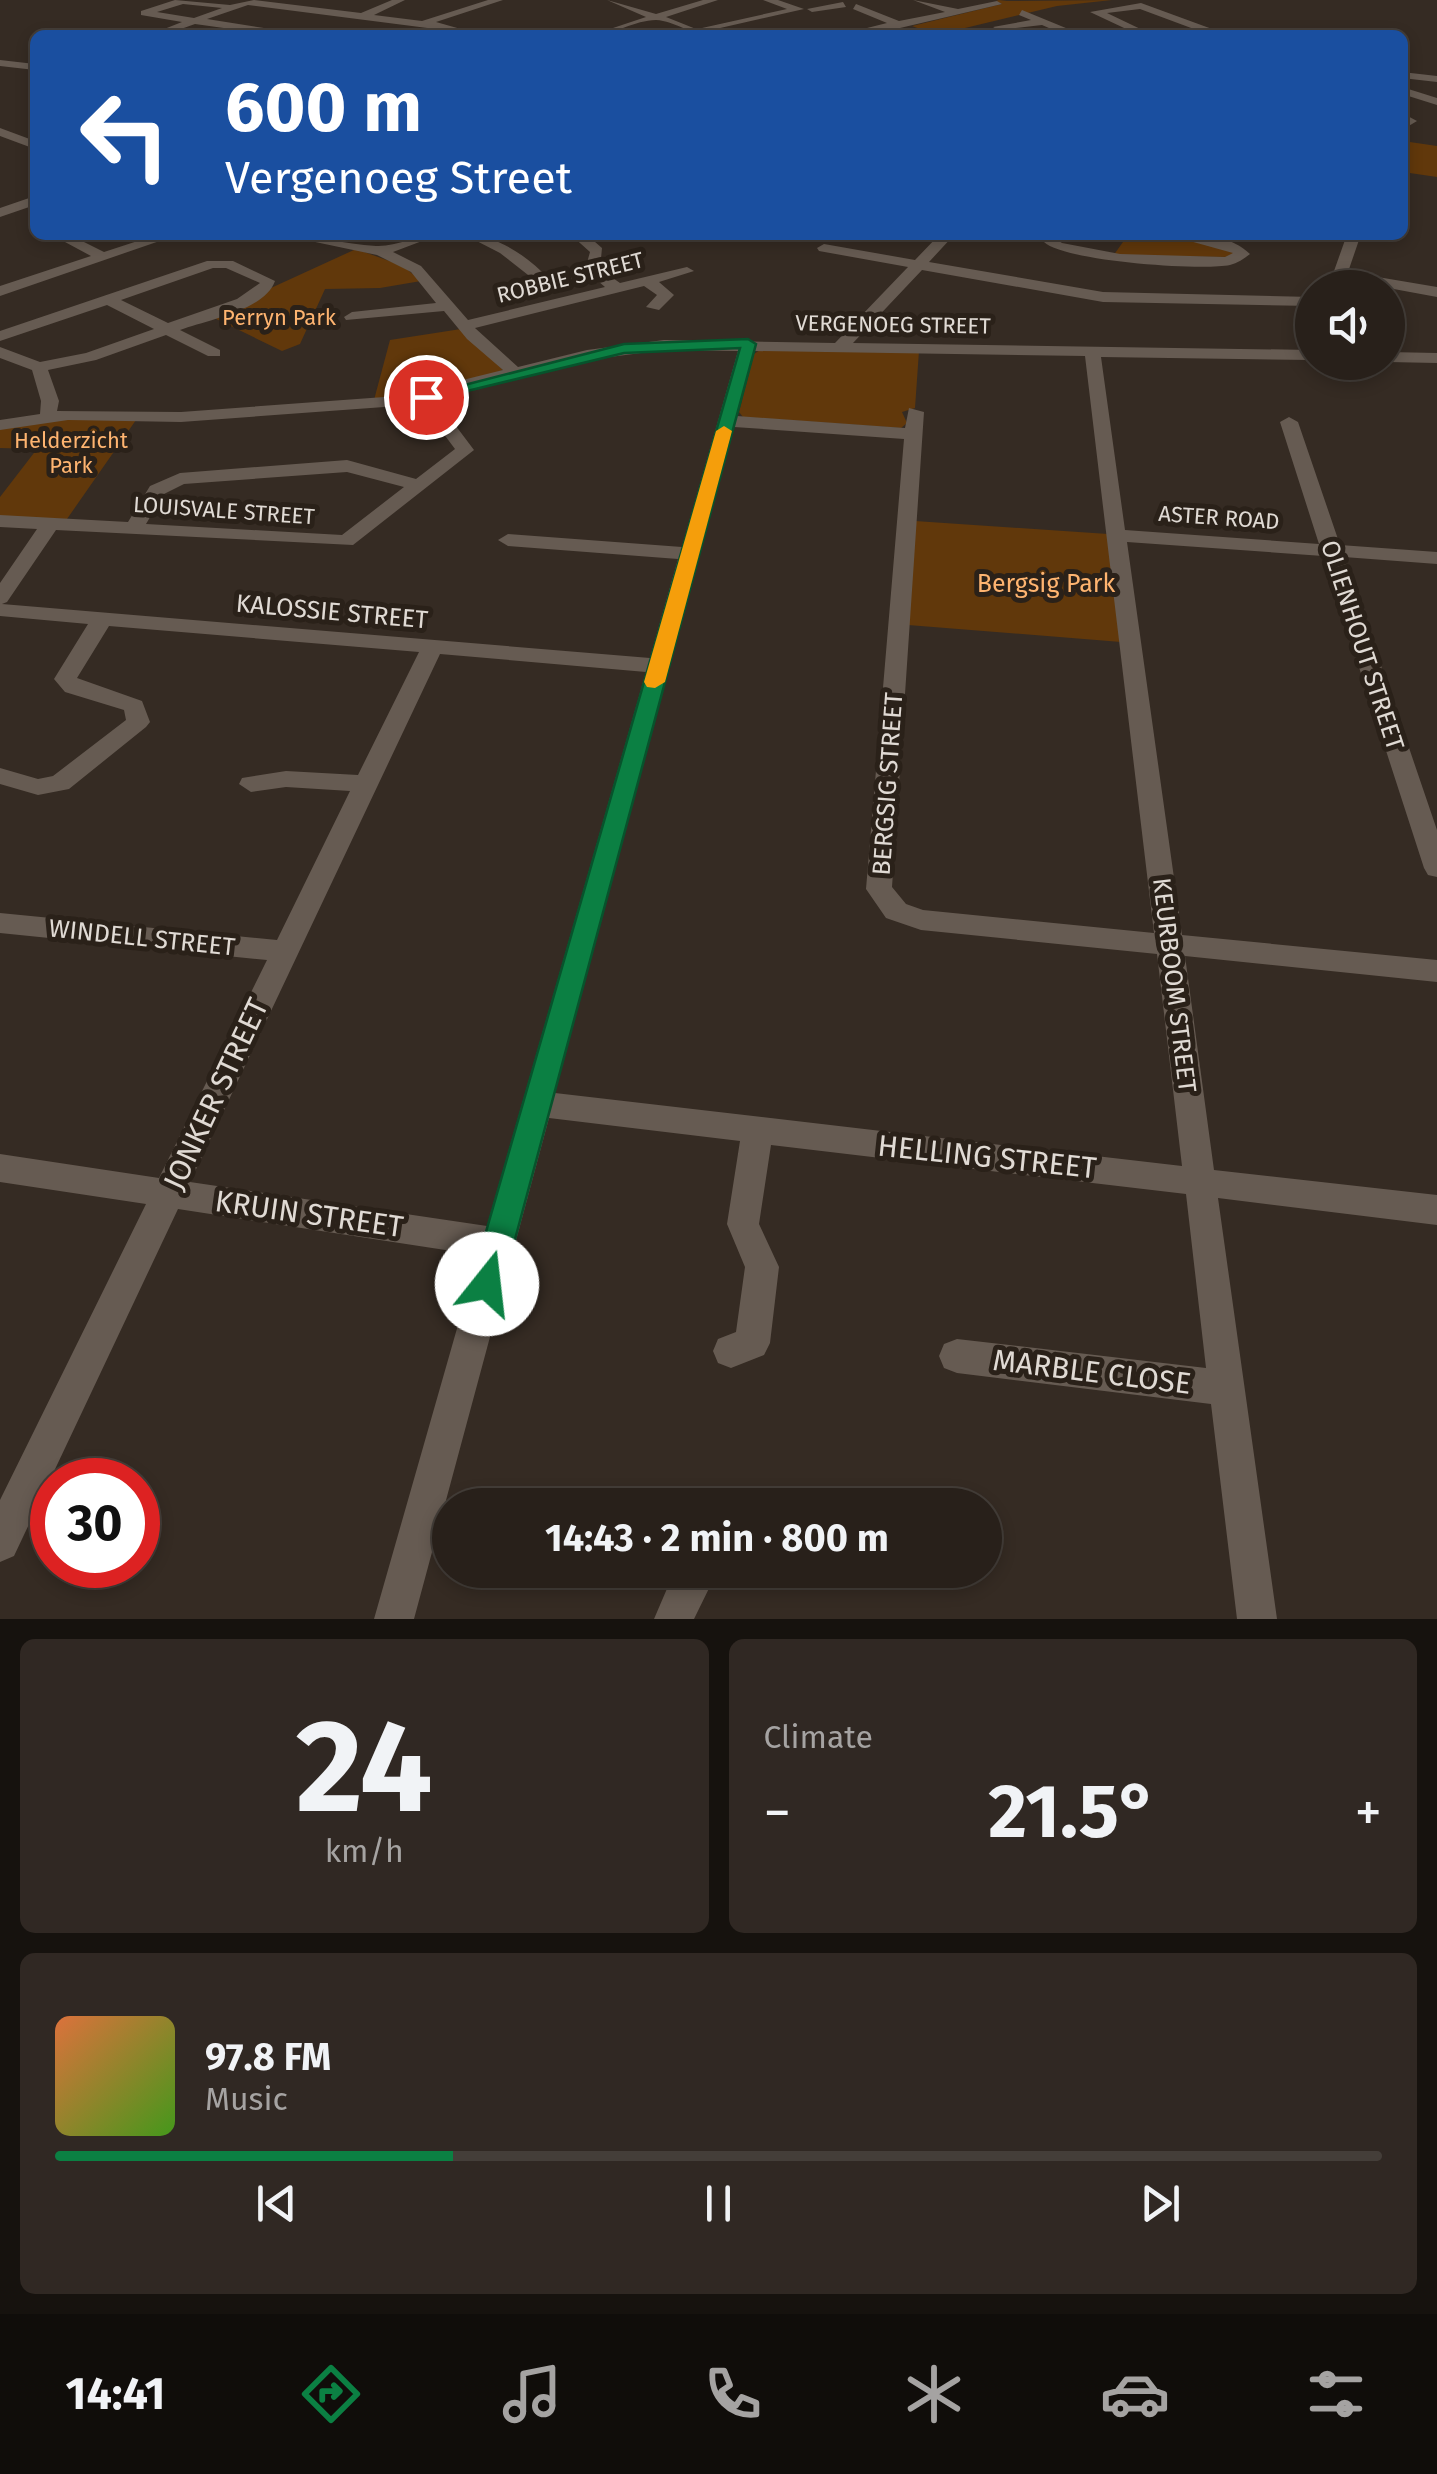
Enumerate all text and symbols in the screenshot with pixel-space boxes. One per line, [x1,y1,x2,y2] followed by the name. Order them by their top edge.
[225,66,422,150] text: 600 m
[60,70,190,200] icon: left
[225,151,572,205] text: Vergenoeg Street
[494,246,647,309] street label: ROBBIE STREET
[1295,270,1405,380] map controls
[1295,270,1405,380] button: sound
[222,304,337,331] park label: Perryn Park
[795,309,992,340] street label: VERGENOEG STREET
[384,355,469,440] pin
[399,370,454,425] icon: arrive
[14,427,128,479] park label: Helderzicht Park
[132,491,316,530] street label: LOUISVALE STREET
[1158,500,1280,535] street label: ASTER ROAD
[1314,537,1410,754] street label: OLIENHOUT STREET
[977,569,1115,599] park label: Bergsig Park
[235,589,429,635] street label: KALOSSIE STREET
[867,691,909,877] street label: BERGSIG STREET
[1146,876,1202,1094] street label: KEURBOOM STREET
[47,913,236,963] street label: WINDELL STREET
[156,992,276,1195] street label: JONKER STREET
[876,1128,1099,1186] street label: HELLING STREET
[213,1183,406,1245] street label: KRUIN STREET
[435,1232,539,1336] position arrow
[991,1342,1193,1402] street label: MARBLE CLOSE
[30,1458,160,1588] speed limit sign: 30
[545,1515,889,1561] text: 14:43 · 2 min · 800 m
[296,1689,433,1845] text: 24
[764,1718,873,1756] text: Climate
[988,1767,1157,1857] text: 21.5°
[764,1780,791,1846] text: −
[1355,1780,1382,1846] text: +
[325,1832,404,1870] text: km/h
[205,2034,331,2080] text: 97.8 FM
[205,2080,288,2118] text: Music
[249,2176,304,2231] icon: previous
[691,2176,746,2231] icon: pause
[1133,2176,1188,2231] icon: next
[296,2359,366,2429] icon: directions
[497,2359,567,2429] icon: music
[698,2359,768,2429] icon: phone
[899,2359,969,2429] icon: climate
[1100,2359,1170,2429] icon: car
[1301,2359,1371,2429] icon: filters
[66,2367,165,2421] text: 14:41

